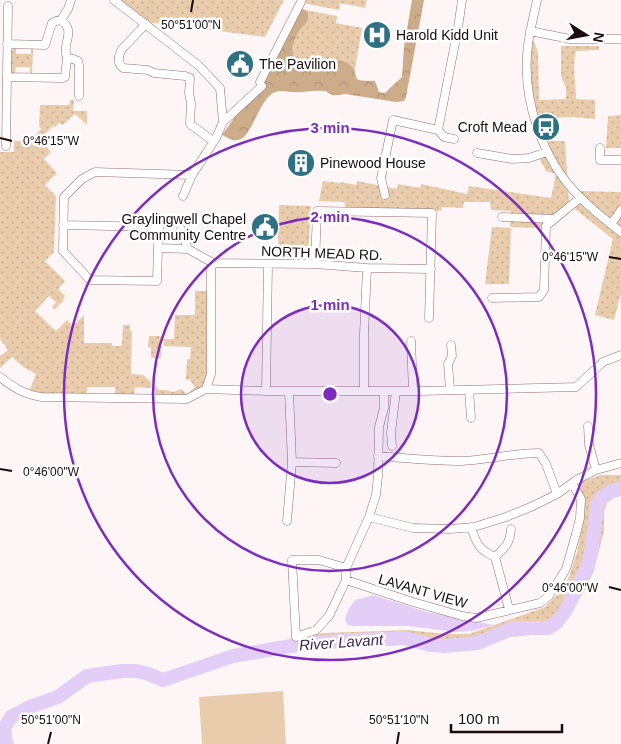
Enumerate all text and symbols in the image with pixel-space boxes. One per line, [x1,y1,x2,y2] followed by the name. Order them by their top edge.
[561,10,611,60] north arrow
[161,18,221,32] text: 50°51'00"N
[362,20,392,50] hospital icon: Harold Kidd Unit
[396,27,498,43] place label: Harold Kidd Unit
[590,31,608,44] text: N
[225,49,255,79] public building icon: The Pavilion
[259,56,336,72] place label: The Pavilion
[531,112,561,142] bus stop icon: Croft Mead
[310,119,350,136] text: 3 min
[458,119,527,135] place label: Croft Mead
[23,134,80,148] text: 0°46'15"W
[286,148,316,178] building icon: Pinewood House
[320,155,426,171] place label: Pinewood House
[310,208,350,225] text: 2 min
[121,211,246,243] place label: Graylingwell Chapel Community Centre
[250,212,280,242] public building icon: Graylingwell Chapel Community Centre
[261,243,383,263] street label: NORTH MEAD RD.
[542,250,599,264] text: 0°46'15"W
[310,296,350,313] text: 1 min
[321,385,339,403] centre of rings
[23,465,80,479] text: 0°46'00"W
[377,571,470,612] street label: LAVANT VIEW
[542,581,599,595] text: 0°46'00"W
[298,631,384,653] water label: River Lavant
[451,702,562,734] scale bar
[458,710,500,727] text: 100 m
[21,713,81,727] text: 50°51'00"N
[369,713,429,727] text: 50°51'10"N

